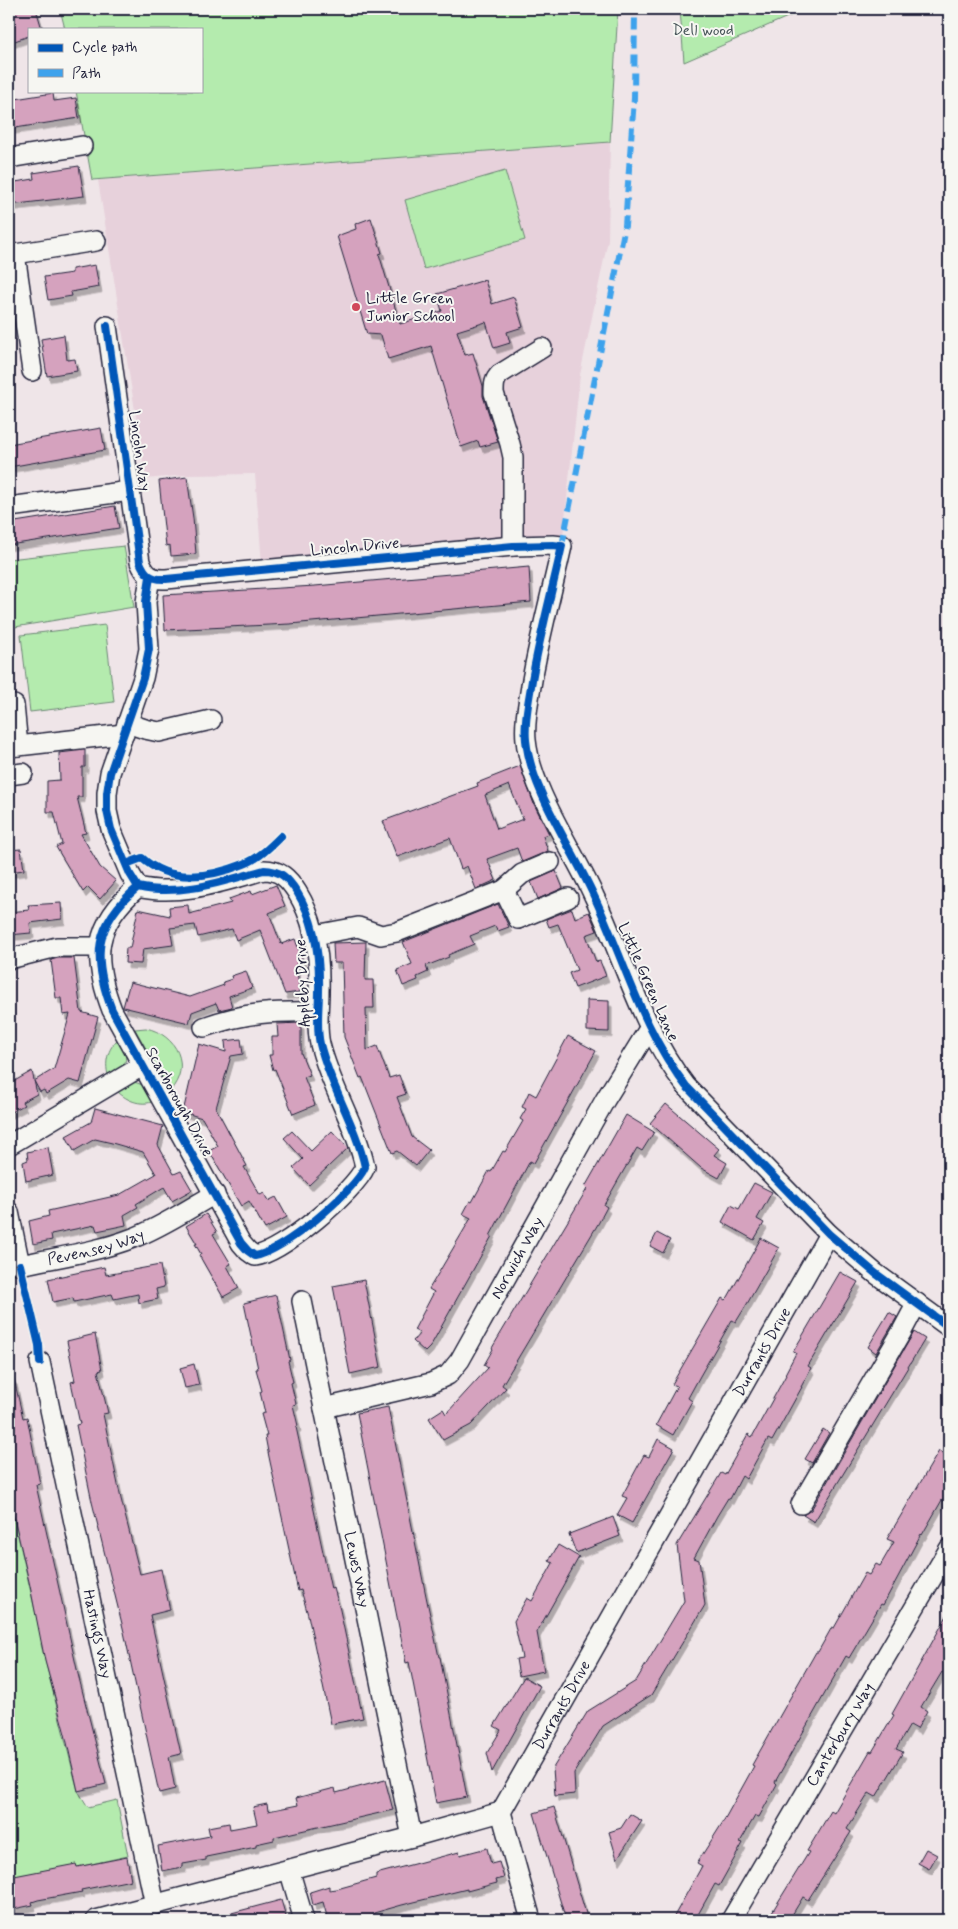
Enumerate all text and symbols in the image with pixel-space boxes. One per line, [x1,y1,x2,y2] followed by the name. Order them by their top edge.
[672,20,734,41] park label: Dell wood
[28,28,202,92] legend
[72,38,137,58] text: Cycle path
[72,64,101,84] text: Path
[366,288,455,327] place label: Little Green Junior School
[350,301,362,313] marker: Little Green Junior School
[123,409,155,493] street label: Lincoln Way
[310,533,400,561] street label: Lincoln Drive
[612,919,684,1045] street label: Little Green Lane
[290,938,317,1028] street label: Appleby Drive
[140,1043,218,1161] street label: Scarborough Drive
[486,1213,548,1303] street label: Norwich Way
[46,1224,147,1270] street label: Pevensey Way
[728,1304,796,1401] street label: Durrants Drive
[339,1530,375,1609] street label: Lewes Way
[78,1588,117,1680] street label: Hastings Way
[528,1657,595,1754] street label: Durrants Drive
[801,1679,879,1790] street label: Canterbury Way

